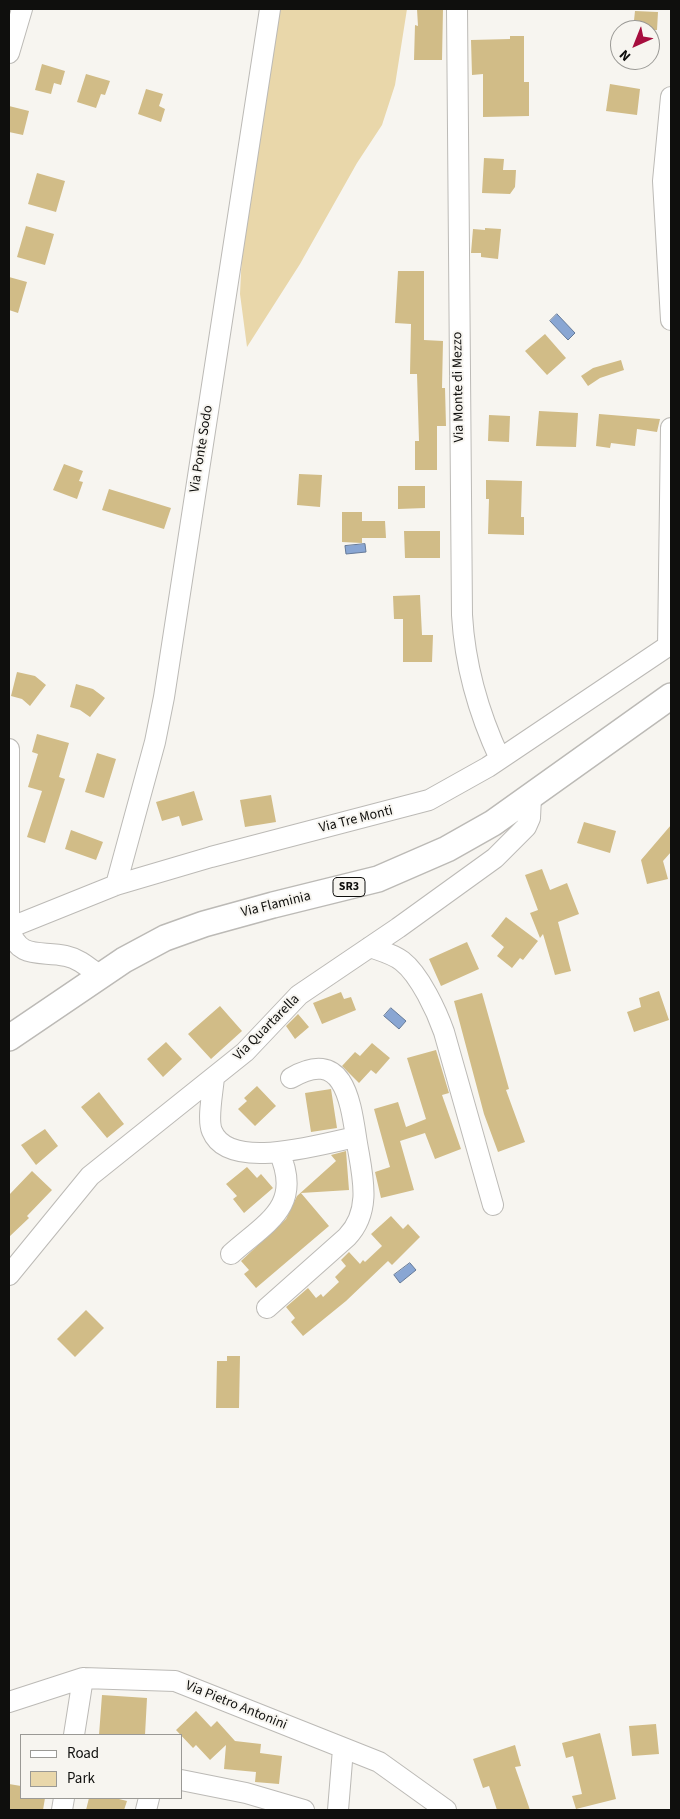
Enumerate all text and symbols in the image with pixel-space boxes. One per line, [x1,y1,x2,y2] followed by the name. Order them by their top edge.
[610,20,660,70] north arrow
[615,45,636,65] text: N
[450,332,468,442] street label: Via Monte di Mezzo
[187,404,217,494] street label: Via Ponte Sodo
[317,803,395,837] street label: Via Tre Monti
[333,878,365,896] road number: SR3
[239,888,313,922] street label: Via Flaminia
[230,991,304,1065] street label: Via Quartarella
[183,1678,289,1734] street label: Via Pietro Antonini
[20,1734,182,1799] legend
[67,1743,99,1764] text: Road
[67,1768,95,1789] text: Park

